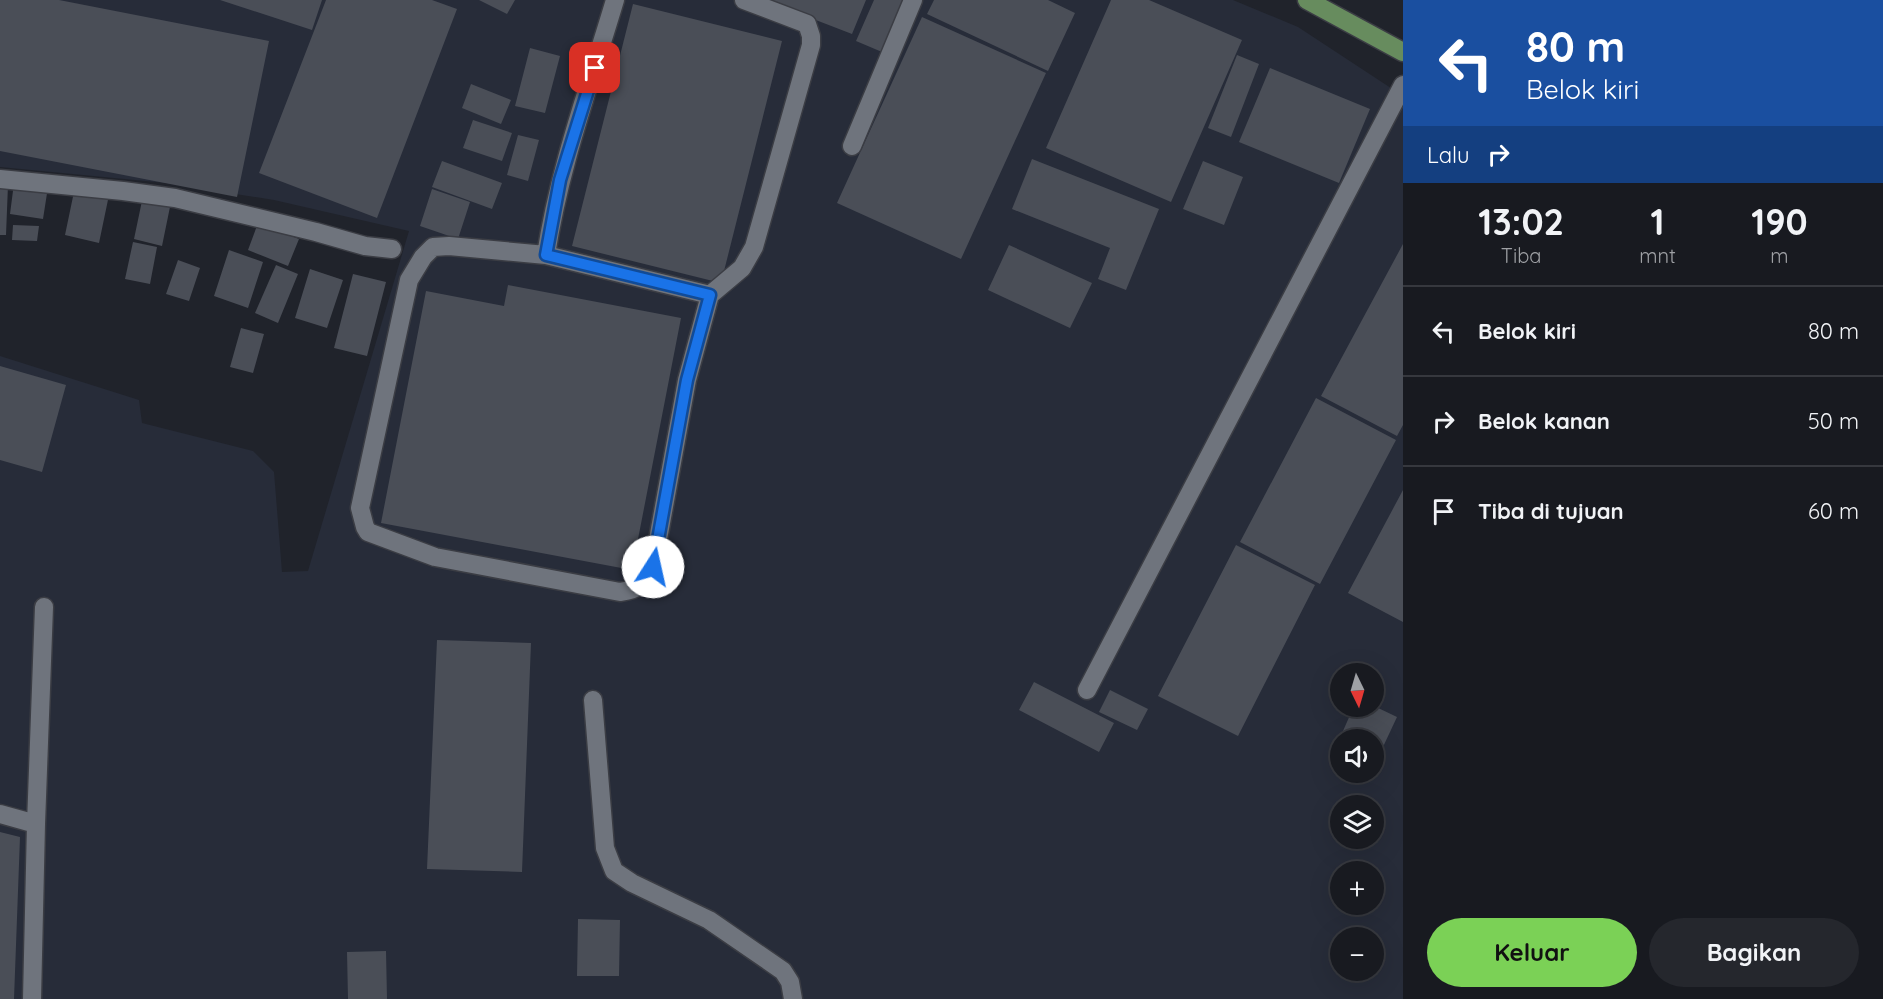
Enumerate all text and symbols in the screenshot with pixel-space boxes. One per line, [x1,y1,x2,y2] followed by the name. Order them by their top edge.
[1526,20,1625,73] text: 80 m
[1427,24,1505,102] icon: left
[569,42,620,93] pin
[578,51,611,84] icon: arrive
[1526,72,1639,106] text: Belok kiri
[1482,138,1515,171] icon: right
[1427,141,1470,169] text: Lalu
[1478,199,1564,244] text: 13:02
[1651,199,1665,244] text: 1
[1751,199,1808,244] text: 190
[1501,243,1541,268] text: Tiba
[1639,243,1676,268] text: mnt
[1770,243,1789,268] text: m
[1427,315,1460,348] icon: left
[1478,317,1576,345] text: Belok kiri
[1808,317,1859,345] text: 80 m
[1427,405,1460,438] icon: right
[1478,407,1610,435] text: Belok kanan
[1808,407,1859,435] text: 50 m
[1427,495,1460,528] icon: arrive
[1478,497,1624,525] text: Tiba di tujuan
[1808,497,1859,525] text: 60 m
[621,535,685,599] position arrow
[1330,663,1384,717] north arrow
[1330,663,1384,981] map controls
[1330,729,1384,783] button: sound
[1330,795,1384,849] button: layers
[1330,861,1384,915] button: +
[1427,918,1637,987] button: Keluar
[1649,918,1859,987] button: Bagikan
[1330,927,1384,981] button: −

